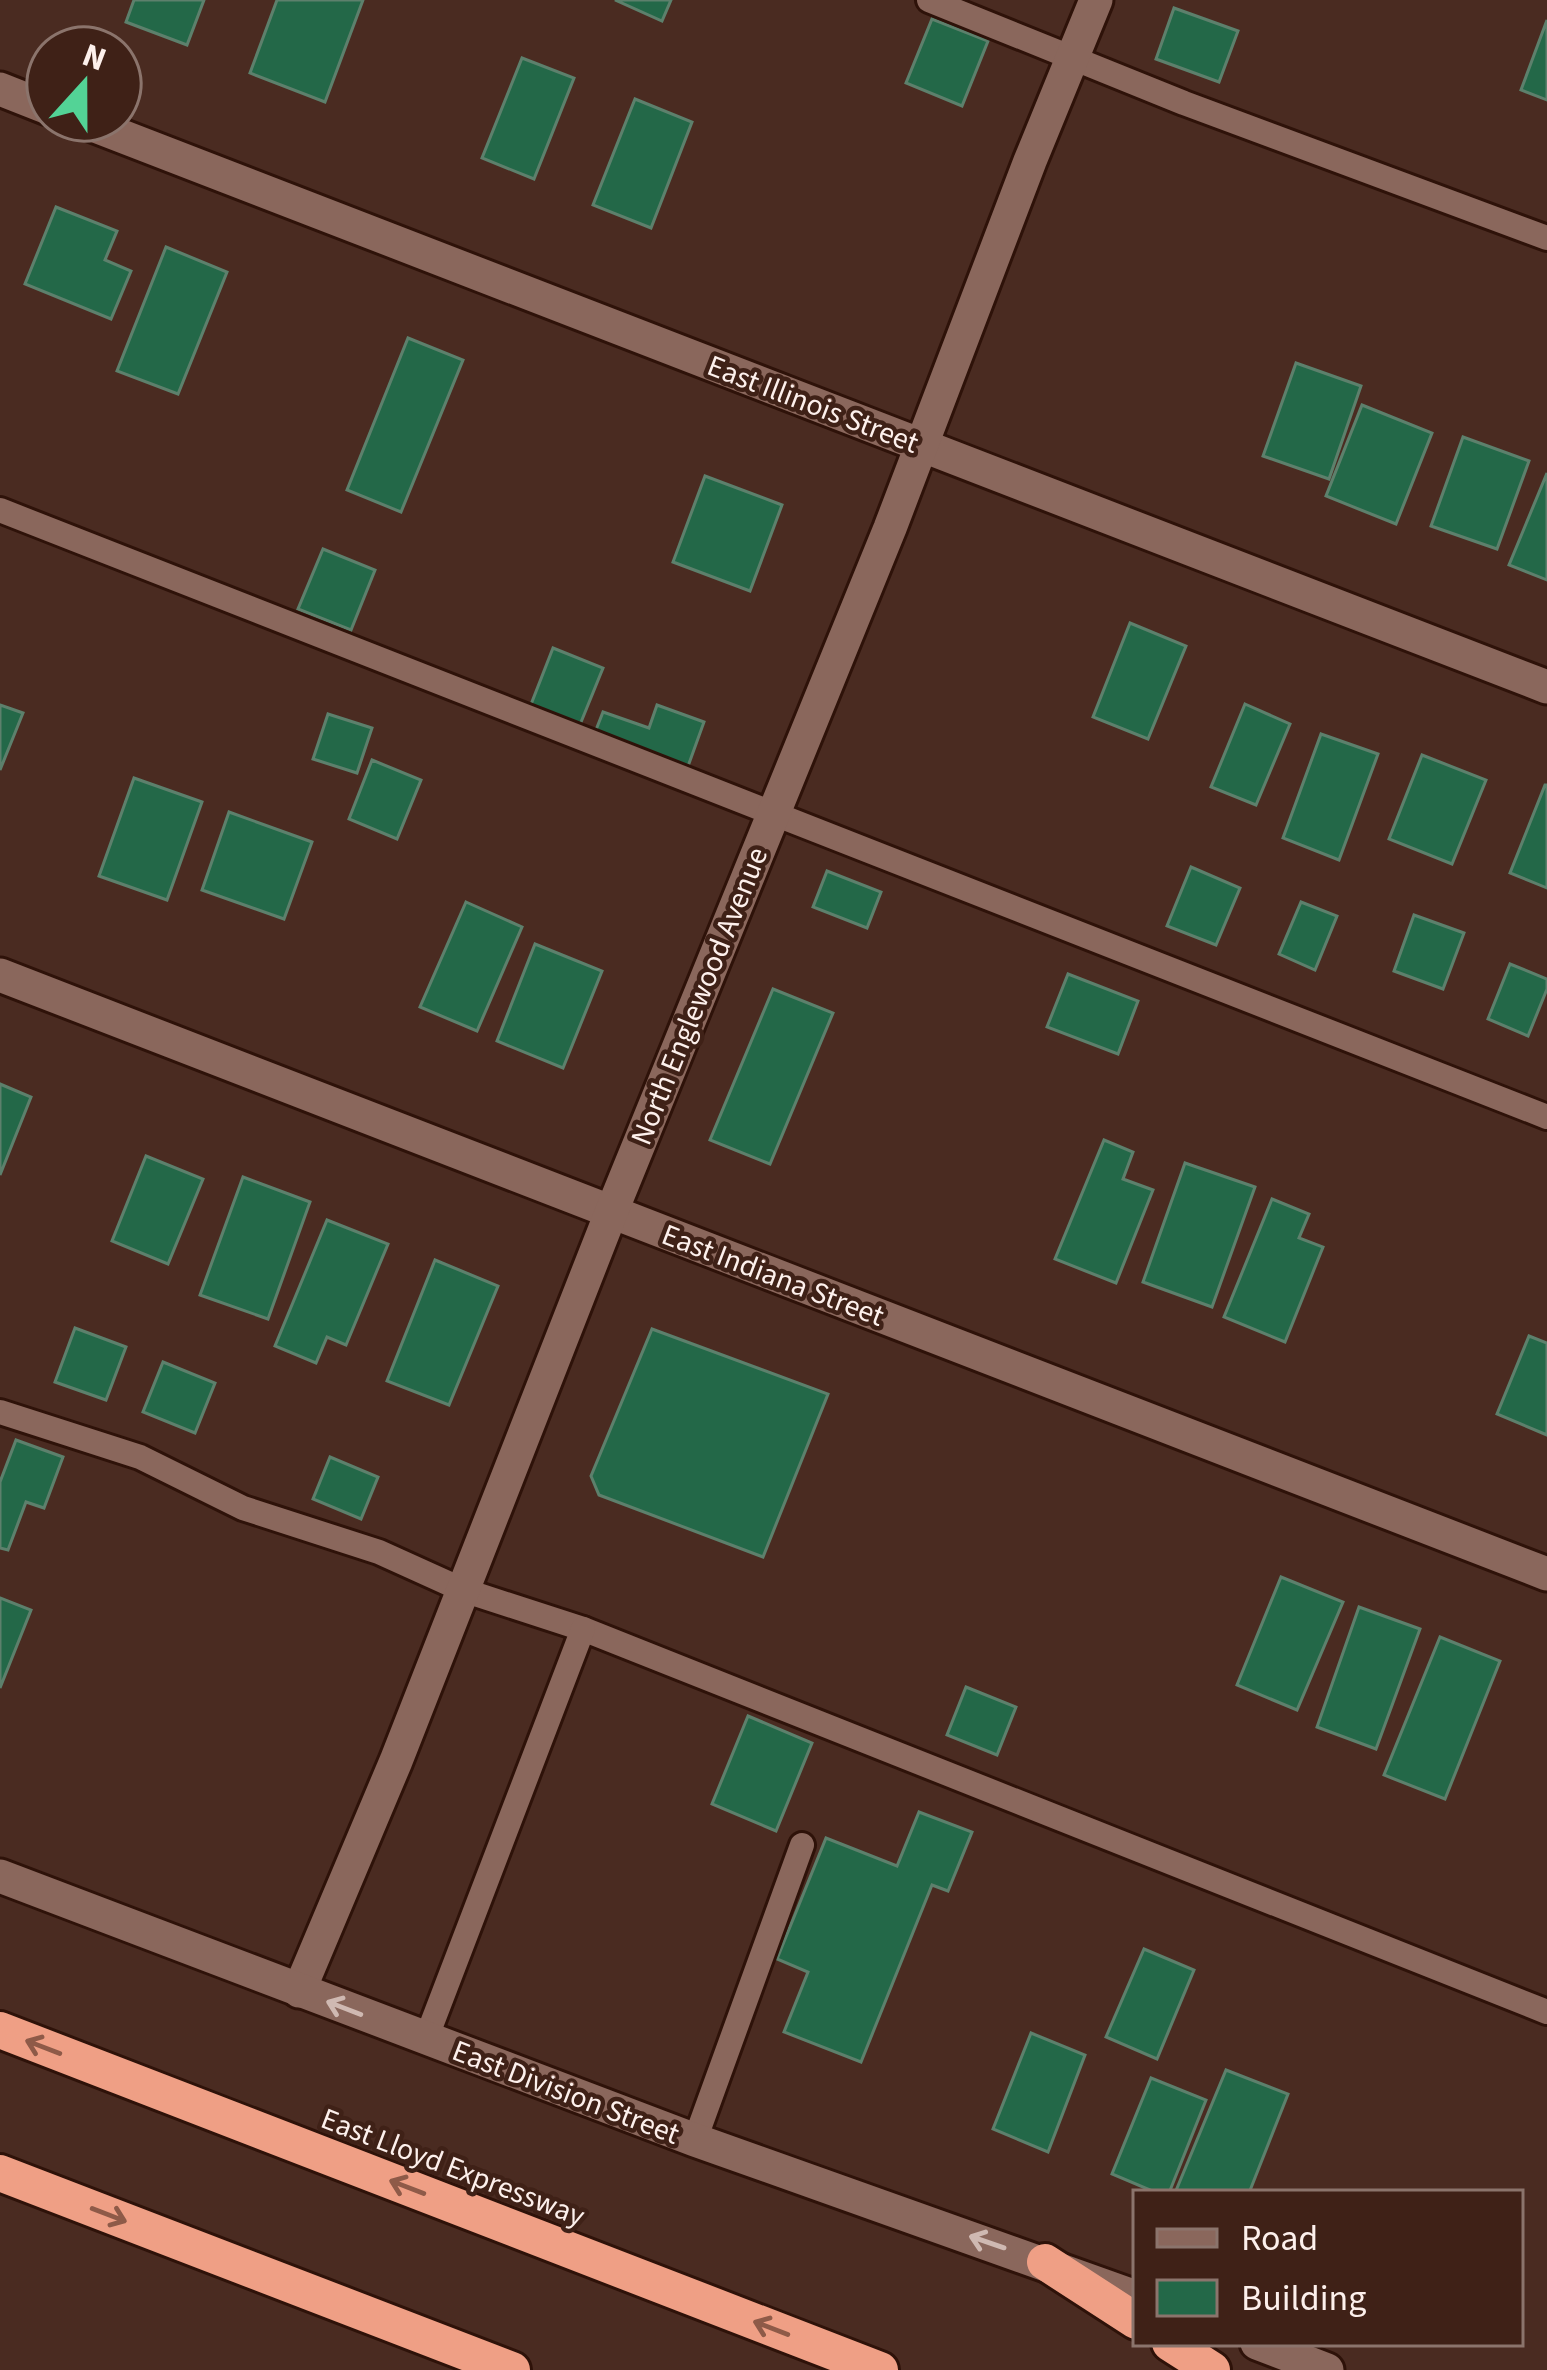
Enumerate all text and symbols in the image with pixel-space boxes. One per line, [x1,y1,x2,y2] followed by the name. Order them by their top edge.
[24,24,144,144] north arrow
[76,32,113,83] text: N
[701,344,925,465] street label: East Illinois Street
[620,841,779,1152] street label: North Englewood Avenue
[655,1213,890,1338] street label: East Indiana Street
[326,1996,363,2017] one-way arrow
[446,2029,686,2156] street label: East Division Street
[25,2034,62,2056] one-way arrow
[315,2097,591,2238] street label: East Lloyd Expressway
[389,2175,426,2197] one-way arrow
[1133,2190,1523,2346] legend
[90,2205,127,2227] one-way arrow
[1241,2213,1318,2264] text: Road
[969,2229,1007,2251] one-way arrow
[1241,2273,1366,2324] text: Building
[753,2315,790,2337] one-way arrow

